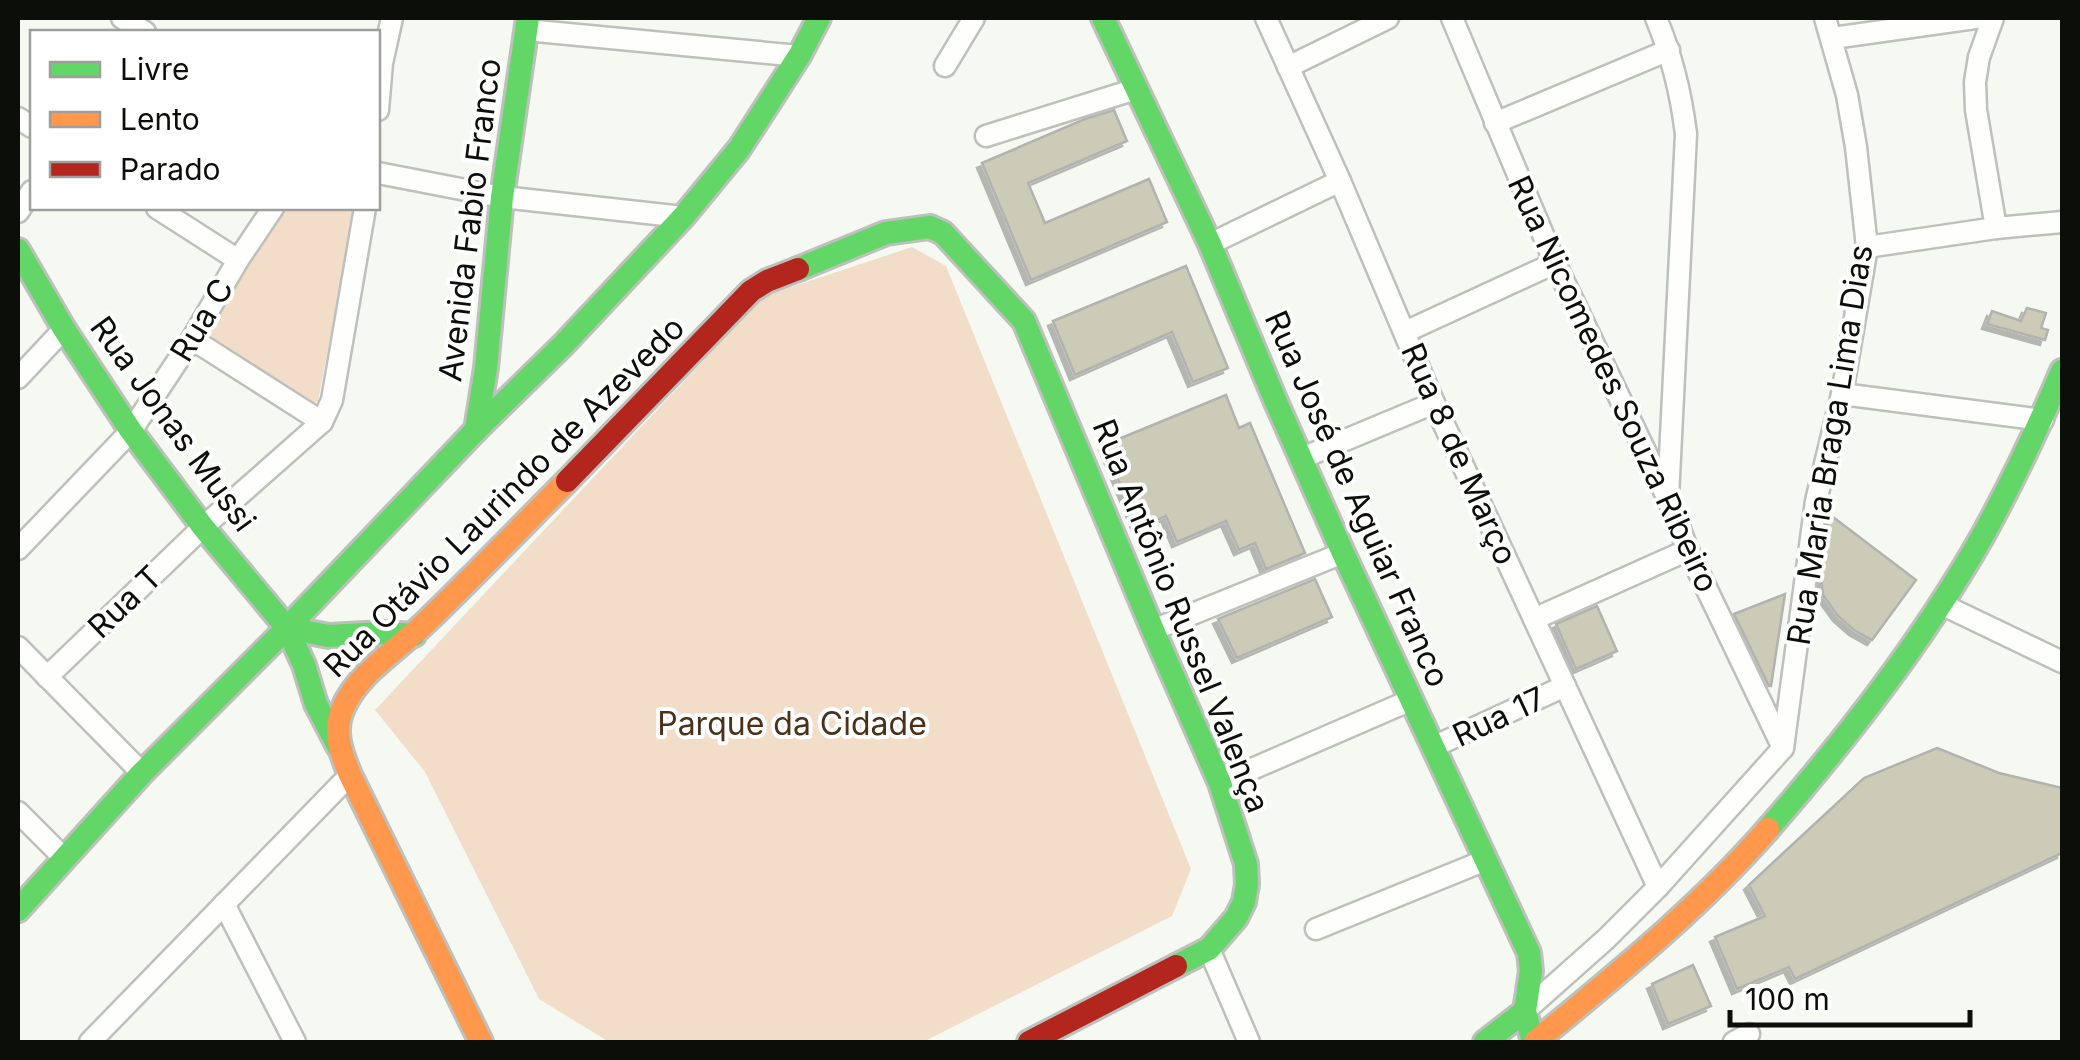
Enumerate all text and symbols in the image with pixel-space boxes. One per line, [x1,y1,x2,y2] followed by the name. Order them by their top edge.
[30,30,380,210] legend
[120,51,189,87] text: Livre
[430,56,509,384] street label: Avenida Fabio Franco
[120,101,200,137] text: Lento
[120,151,221,187] text: Parado
[1500,169,1727,598] street label: Rua Nicomedes Souza Ribeiro
[1779,242,1880,648] street label: Rua Maria Braga Lima Dias
[162,271,241,368] street label: Rua C
[1257,305,1458,693] street label: Rua José de Aguiar Franco
[315,308,692,685] street label: Rua Otávio Laurindo de Azevedo
[82,309,264,539] street label: Rua Jonas Mussi
[1393,337,1526,571] street label: Rua 8 de Março
[1085,413,1278,818] street label: Rua Antônio Russel Valença
[80,557,170,646] street label: Rua T
[1446,678,1551,755] street label: Rua 17
[657,704,927,743] park label: Parque da Cidade
[1730,965,1970,1027] scale bar
[1745,981,1830,1017] text: 100 m

